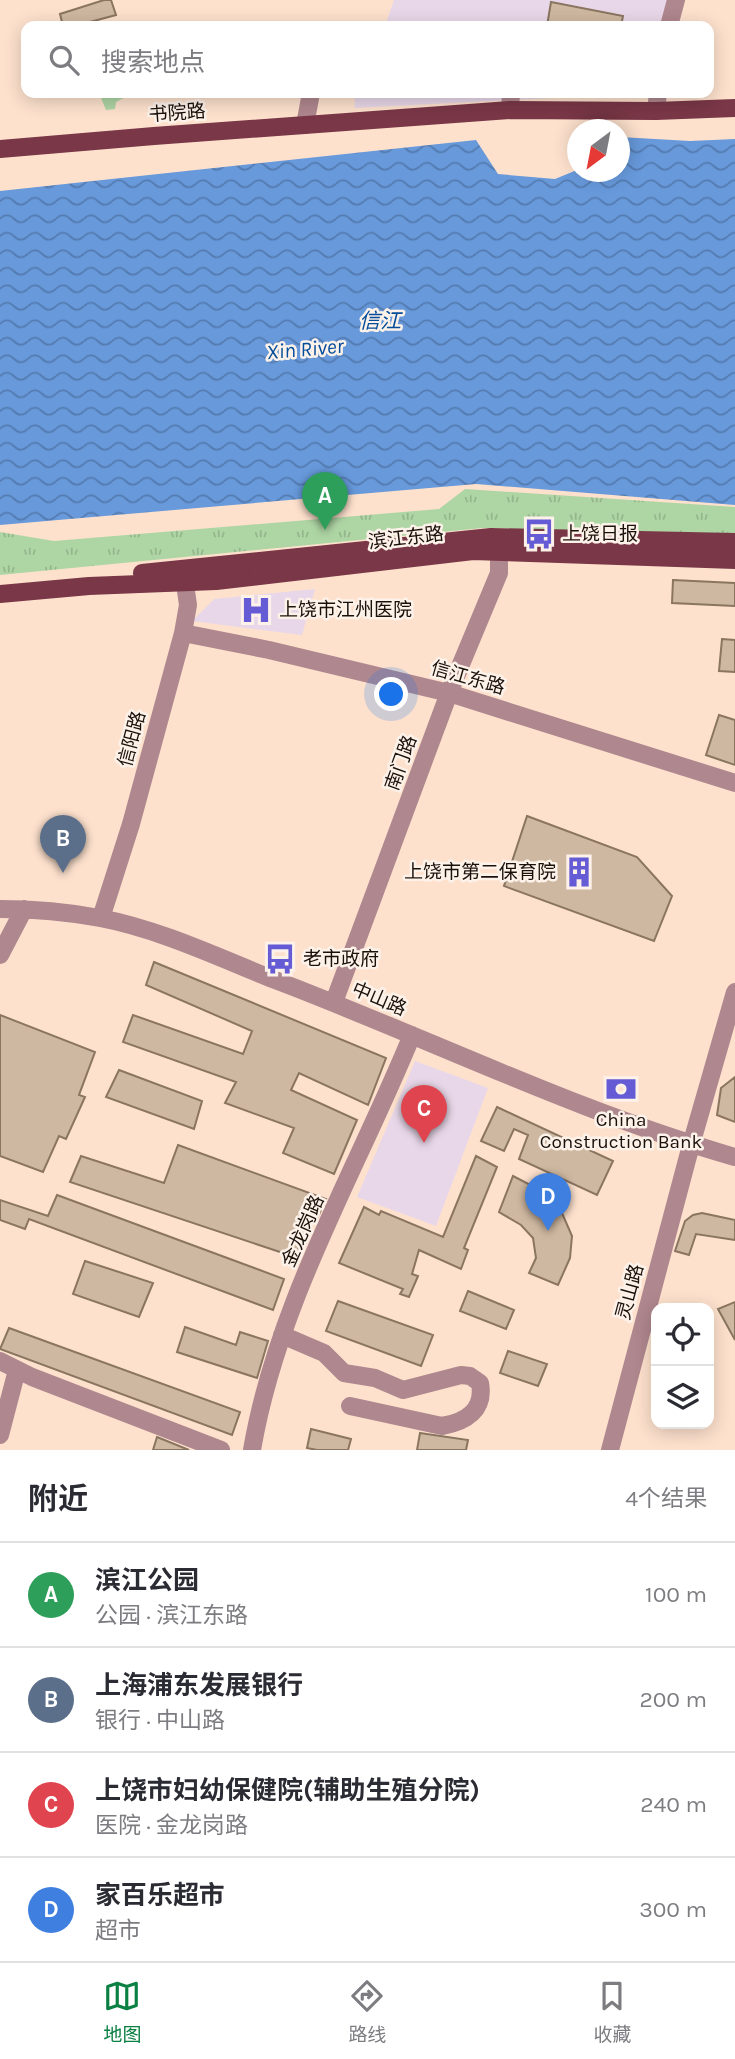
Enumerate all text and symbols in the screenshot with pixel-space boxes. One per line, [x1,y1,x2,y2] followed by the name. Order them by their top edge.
[21,21,714,98] search box
[45,41,83,79] icon: search
[101,47,205,78] text: 搜索地点
[148,100,206,126] street label: 书院路
[567,119,630,182] north arrow
[359,309,403,333] water label: 信江
[265,334,345,364] water label: Xin River
[302,472,348,530] pin: A
[522,517,556,551] bus stop icon: 上饶日报
[367,522,445,554] street label: 滨江东路
[562,523,638,545] place label: 上饶日报
[239,593,273,627] hospital icon: 上饶市江州医院
[279,599,412,621] place label: 上饶市江州医院
[428,657,508,699] street label: 信江东路
[374,677,408,711] your location
[114,709,150,769] street label: 信阳路
[381,732,421,794] street label: 南门路
[40,815,86,873] pin: B
[562,855,596,889] building icon: 上饶市第二保育院
[404,861,556,883] place label: 上饶市第二保育院
[263,942,297,976] bus stop icon: 老市政府
[303,948,379,970] place label: 老市政府
[348,978,410,1020] street label: 中山路
[604,1072,638,1106] bank icon: China Construction Bank
[401,1085,447,1143] pin: C
[540,1109,702,1153] place label: China Construction Bank
[525,1173,571,1231] pin: D
[277,1192,329,1270] street label: 金龙岗路
[612,1262,648,1322] street label: 灵山路
[651,1303,714,1429] map controls
[651,1303,714,1366] button: locate
[651,1366,714,1429] button: layers
[28,1481,88,1517] text: 附近
[625,1485,707,1512] text: 4个结果
[95,1565,199,1596] text: 滨江公园
[44,1581,58,1608] text: A
[645,1581,707,1608] text: 100 m
[95,1602,248,1629] text: 公园 · 滨江东路
[95,1670,303,1701] text: 上海浦东发展银行
[44,1686,58,1713] text: B
[639,1686,707,1713] text: 200 m
[95,1707,225,1734] text: 银行 · 中山路
[95,1775,480,1806] text: 上饶市妇幼保健院(辅助生殖分院)
[44,1791,58,1818] text: C
[640,1791,707,1818] text: 240 m
[95,1812,248,1839] text: 医院 · 金龙岗路
[95,1880,225,1911] text: 家百乐超市
[43,1896,59,1923] text: D
[639,1896,707,1923] text: 300 m
[95,1917,141,1944] text: 超市
[103,1977,142,2046] tab: 地图
[348,1977,387,2046] tab: 路线
[593,1977,632,2046] tab: 收藏

